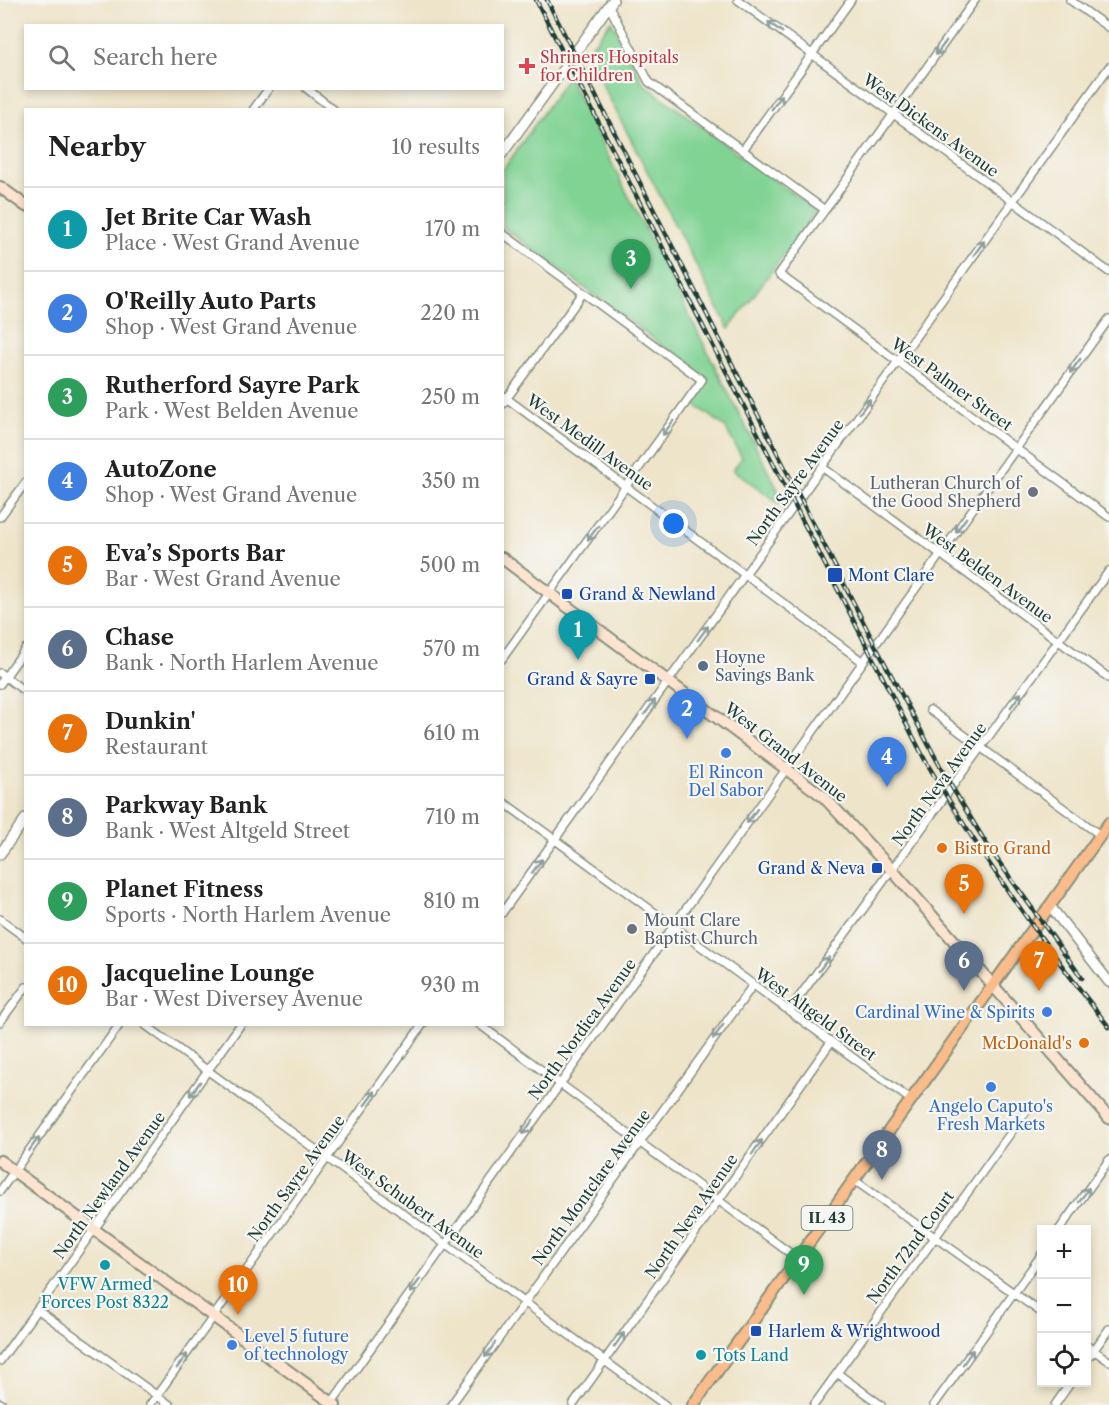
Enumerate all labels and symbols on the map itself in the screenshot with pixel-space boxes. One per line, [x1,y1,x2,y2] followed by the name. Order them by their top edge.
[767,21,783,33] one-way arrow
[934,39,947,55] one-way arrow
[540,47,679,85] place label: Shriners Hospitals for Children
[518,57,536,75] marker: Shriners Hospitals for Children
[858,68,1003,181] street label: West Dickens Avenue
[771,95,784,111] one-way arrow
[612,240,650,289] pin: 3
[973,240,985,256] one-way arrow
[887,333,1017,435] street label: West Palmer Street
[1069,358,1081,374] one-way arrow
[522,389,657,495] street label: West Medill Avenue
[859,399,872,415] one-way arrow
[742,415,848,549] street label: North Sayre Avenue
[662,419,674,435] one-way arrow
[870,473,1023,511] place label: Lutheran Church of the Good Shepherd
[1026,485,1040,499] marker: Lutheran Church of the Good Shepherd
[659,509,688,538] your location
[955,516,967,532] one-way arrow
[918,518,1057,627] street label: West Belden Avenue
[587,525,599,541] one-way arrow
[848,565,935,585] place label: Mont Clare
[826,566,844,584] marker: Mont Clare
[579,584,716,604] place label: Grand & Newland
[560,587,574,601] marker: Grand & Newland
[558,610,598,660] pin: 1
[697,626,709,642] one-way arrow
[715,647,815,685] place label: Hoyne Savings Bank
[696,659,710,673] marker: Hoyne Savings Bank
[527,669,638,689] place label: Grand & Sayre
[643,672,657,686] marker: Grand & Sayre
[668,690,706,739] pin: 2
[1010,693,1022,709] one-way arrow
[720,697,851,806] street label: West Grand Avenue
[644,699,656,716] one-way arrow
[887,718,991,850] street label: North Neva Avenue
[868,738,906,787] pin: 4
[719,746,733,760] marker: El Rincon Del Sabor
[688,762,764,800] place label: El Rincon Del Sabor
[746,807,759,823] one-way arrow
[954,838,1051,858] place label: Bistro Grand
[935,841,949,855] marker: Bistro Grand
[530,858,543,874] one-way arrow
[758,858,866,878] place label: Grand & Neva
[870,861,884,875] marker: Grand & Neva
[944,864,984,914] pin: 5
[644,910,758,948] place label: Mount Clare Baptist Church
[625,922,639,936] marker: Mount Clare Baptist Church
[944,942,984,991] pin: 6
[1020,942,1058,991] pin: 7
[524,954,640,1104] street label: North Nordica Avenue
[817,957,830,973] one-way arrow
[751,963,881,1065] street label: West Altgeld Street
[855,1002,1035,1022] place label: Cardinal Wine & Spirits
[1040,1005,1054,1019] marker: Cardinal Wine & Spirits
[712,1024,725,1040] one-way arrow
[982,1033,1072,1053] place label: McDonald's
[1077,1036,1091,1050] marker: McDonald's
[984,1080,998,1094] marker: Angelo Caputo's Fresh Markets
[188,1081,201,1097] one-way arrow
[364,1091,376,1107] one-way arrow
[928,1096,1053,1134] place label: Angelo Caputo's Fresh Markets
[528,1105,654,1269] street label: North Montclare Avenue
[49,1107,169,1263] street label: North Newland Avenue
[243,1111,349,1245] street label: North Sayre Avenue
[522,1119,535,1135] one-way arrow
[862,1130,902,1180] pin: 8
[28,1136,40,1152] one-way arrow
[751,1140,763,1156] one-way arrow
[337,1145,488,1262] street label: West Schubert Avenue
[640,1150,742,1282] street label: North Neva Avenue
[862,1186,958,1307] street label: North 72nd Court
[1078,1187,1090,1203] one-way arrow
[802,1206,852,1230] road number: IL 43
[784,1246,824,1295] pin: 9
[98,1258,112,1272] marker: VFW Armed Forces Post 8322
[218,1266,258,1315] pin: 10
[41,1274,169,1312] place label: VFW Armed Forces Post 8322
[408,1277,421,1293] one-way arrow
[768,1321,941,1341] place label: Harlem & Wrightwood
[749,1324,763,1338] marker: Harlem & Wrightwood
[244,1326,350,1364] place label: Level 5 future of technology
[613,1333,625,1349] one-way arrow
[225,1338,239,1352] marker: Level 5 future of technology
[484,1342,497,1358] one-way arrow
[713,1345,789,1365] place label: Tots Land
[694,1348,708,1362] marker: Tots Land
[962,1350,974,1366] one-way arrow
[176,1353,188,1369] one-way arrow

